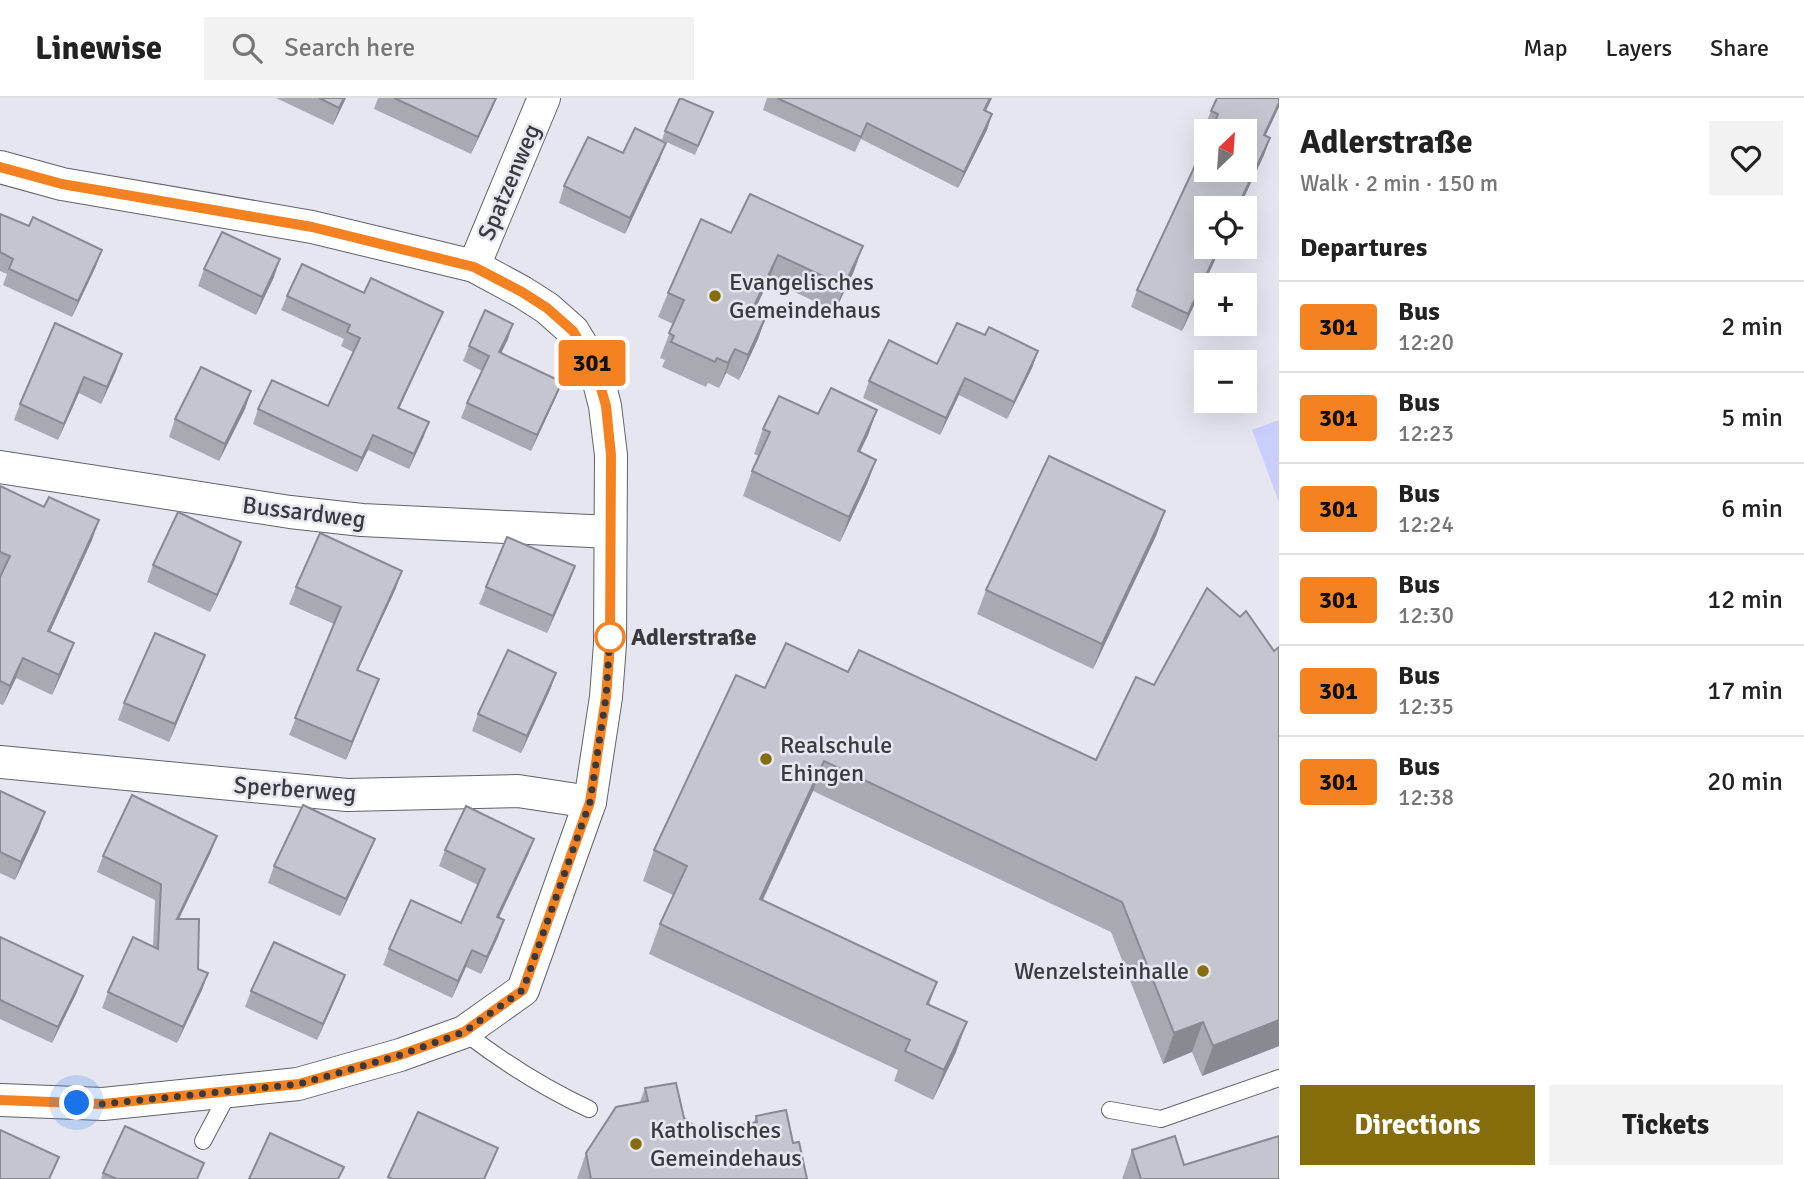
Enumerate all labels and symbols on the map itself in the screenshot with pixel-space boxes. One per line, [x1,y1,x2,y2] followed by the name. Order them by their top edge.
[471,119,547,245] street label: Spatzenweg
[1194,119,1256,182] north arrow
[729,267,881,325] place label: Evangelisches Gemeindehaus
[707,288,723,304] marker: Evangelisches Gemeindehaus
[552,340,632,386] line badge: 301
[241,490,367,534] street label: Bussardweg
[595,622,625,652] marker: Adlerstraße
[631,622,757,652] place label: Adlerstraße
[780,730,892,788] place label: Realschule Ehingen
[758,751,774,767] marker: Realschule Ehingen
[233,770,357,808] street label: Sperberweg
[1014,956,1189,986] place label: Wenzelsteinhalle
[1195,963,1211,979] marker: Wenzelsteinhalle
[59,1085,94,1120] your location
[650,1115,802,1173] place label: Katholisches Gemeindehaus
[628,1136,644,1152] marker: Katholisches Gemeindehaus

